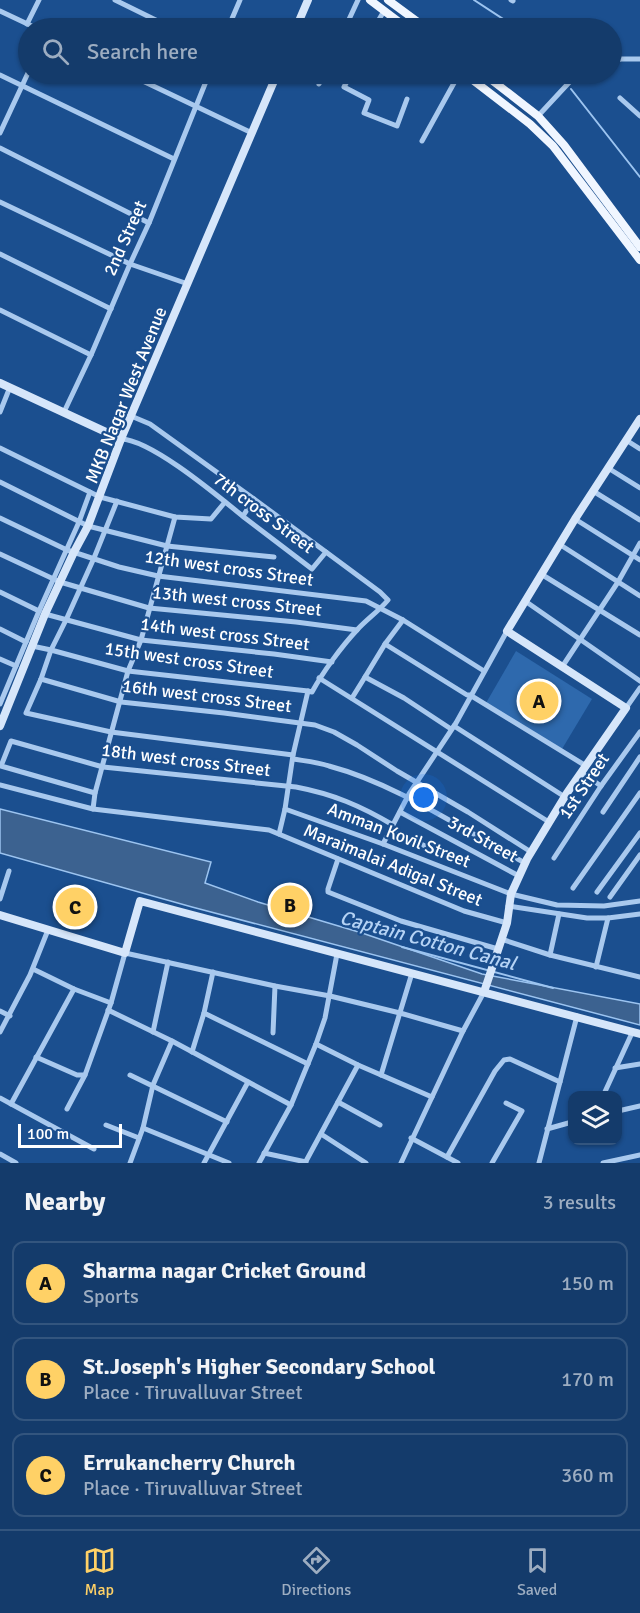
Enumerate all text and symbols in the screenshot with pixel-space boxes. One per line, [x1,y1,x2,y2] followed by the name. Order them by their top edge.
[18,18,622,84] search box
[39,35,72,68] icon: search
[87,38,198,65] text: Search here
[99,197,151,279] street label: 2nd Street
[80,303,172,487] street label: MKB Nagar West Avenue
[209,468,319,558] street label: 7th cross Street
[143,545,315,591] street label: 12th west cross Street
[151,581,323,621] street label: 13th west cross Street
[139,613,311,655] street label: 14th west cross Street
[103,637,275,683] street label: 15th west cross Street
[121,675,293,717] street label: 16th west cross Street
[520,678,558,724] pin: A
[100,739,272,781] street label: 18th west cross Street
[554,749,614,823] street label: 1st Street
[409,783,438,812] your location
[324,798,474,872] street label: Amman Kovil Street
[444,811,522,867] street label: 3rd Street
[300,819,486,911] street label: Maraimalai Adigal Street
[270,882,310,928] pin: B
[56,884,94,930] pin: C
[337,905,521,977] water label: Captain Cotton Canal
[568,1091,622,1145] map controls
[568,1091,622,1145] button: layers
[18,1121,122,1148] scale bar
[27,1124,69,1144] text: 100 m
[24,1186,105,1218] text: Nearby
[543,1190,616,1215] text: 3 results
[83,1257,366,1284] text: Sharma nagar Cricket Ground
[39,1271,52,1296] text: A
[561,1271,614,1296] text: 150 m
[83,1284,139,1309] text: Sports
[83,1353,436,1380] text: St.Joseph's Higher Secondary School
[39,1367,52,1392] text: B
[561,1367,614,1392] text: 170 m
[83,1380,303,1405] text: Place · Tiruvalluvar Street
[83,1449,296,1476] text: Errukancherry Church
[39,1463,52,1488] text: C
[561,1463,614,1488] text: 360 m
[83,1476,303,1501] text: Place · Tiruvalluvar Street
[83,1544,116,1600] tab: Map
[281,1544,351,1600] tab: Directions
[517,1544,557,1600] tab: Saved

